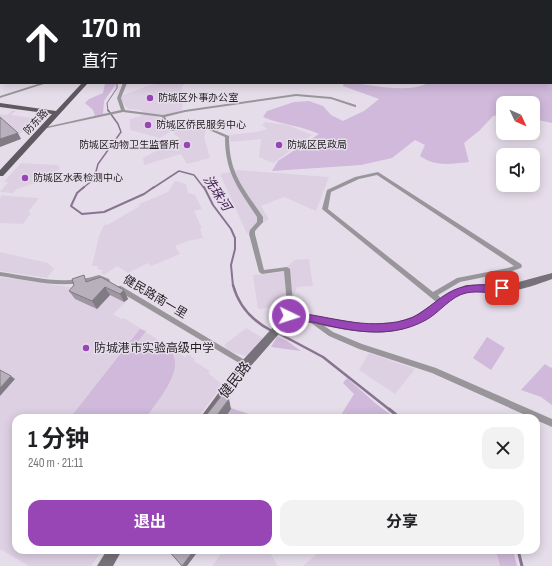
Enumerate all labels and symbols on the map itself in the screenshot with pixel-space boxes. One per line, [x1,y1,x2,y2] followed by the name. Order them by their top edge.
[158,92,238,104] place label: 防城区外事办公室
[145,93,155,103] marker: 防城区外事办公室
[496,96,540,140] north arrow
[21,107,51,137] street label: 防东路
[156,119,246,131] place label: 防城区侨民服务中心
[143,120,153,130] marker: 防城区侨民服务中心
[79,139,179,151] place label: 防城区动物卫生监督所
[287,139,347,151] place label: 防城区民政局
[182,140,192,150] marker: 防城区动物卫生监督所
[274,140,284,150] marker: 防城区民政局
[33,172,123,184] place label: 防城区水表检测中心
[200,172,236,216] water label: 洗珠河
[20,173,30,183] marker: 防城区水表检测中心
[485,271,519,305] pin
[120,272,190,322] street label: 健民路南一里
[268,295,310,337] position arrow
[94,341,214,356] place label: 防城港市实验高级中学
[81,343,91,353] marker: 防城港市实验高级中学
[215,358,255,402] street label: 健民路

